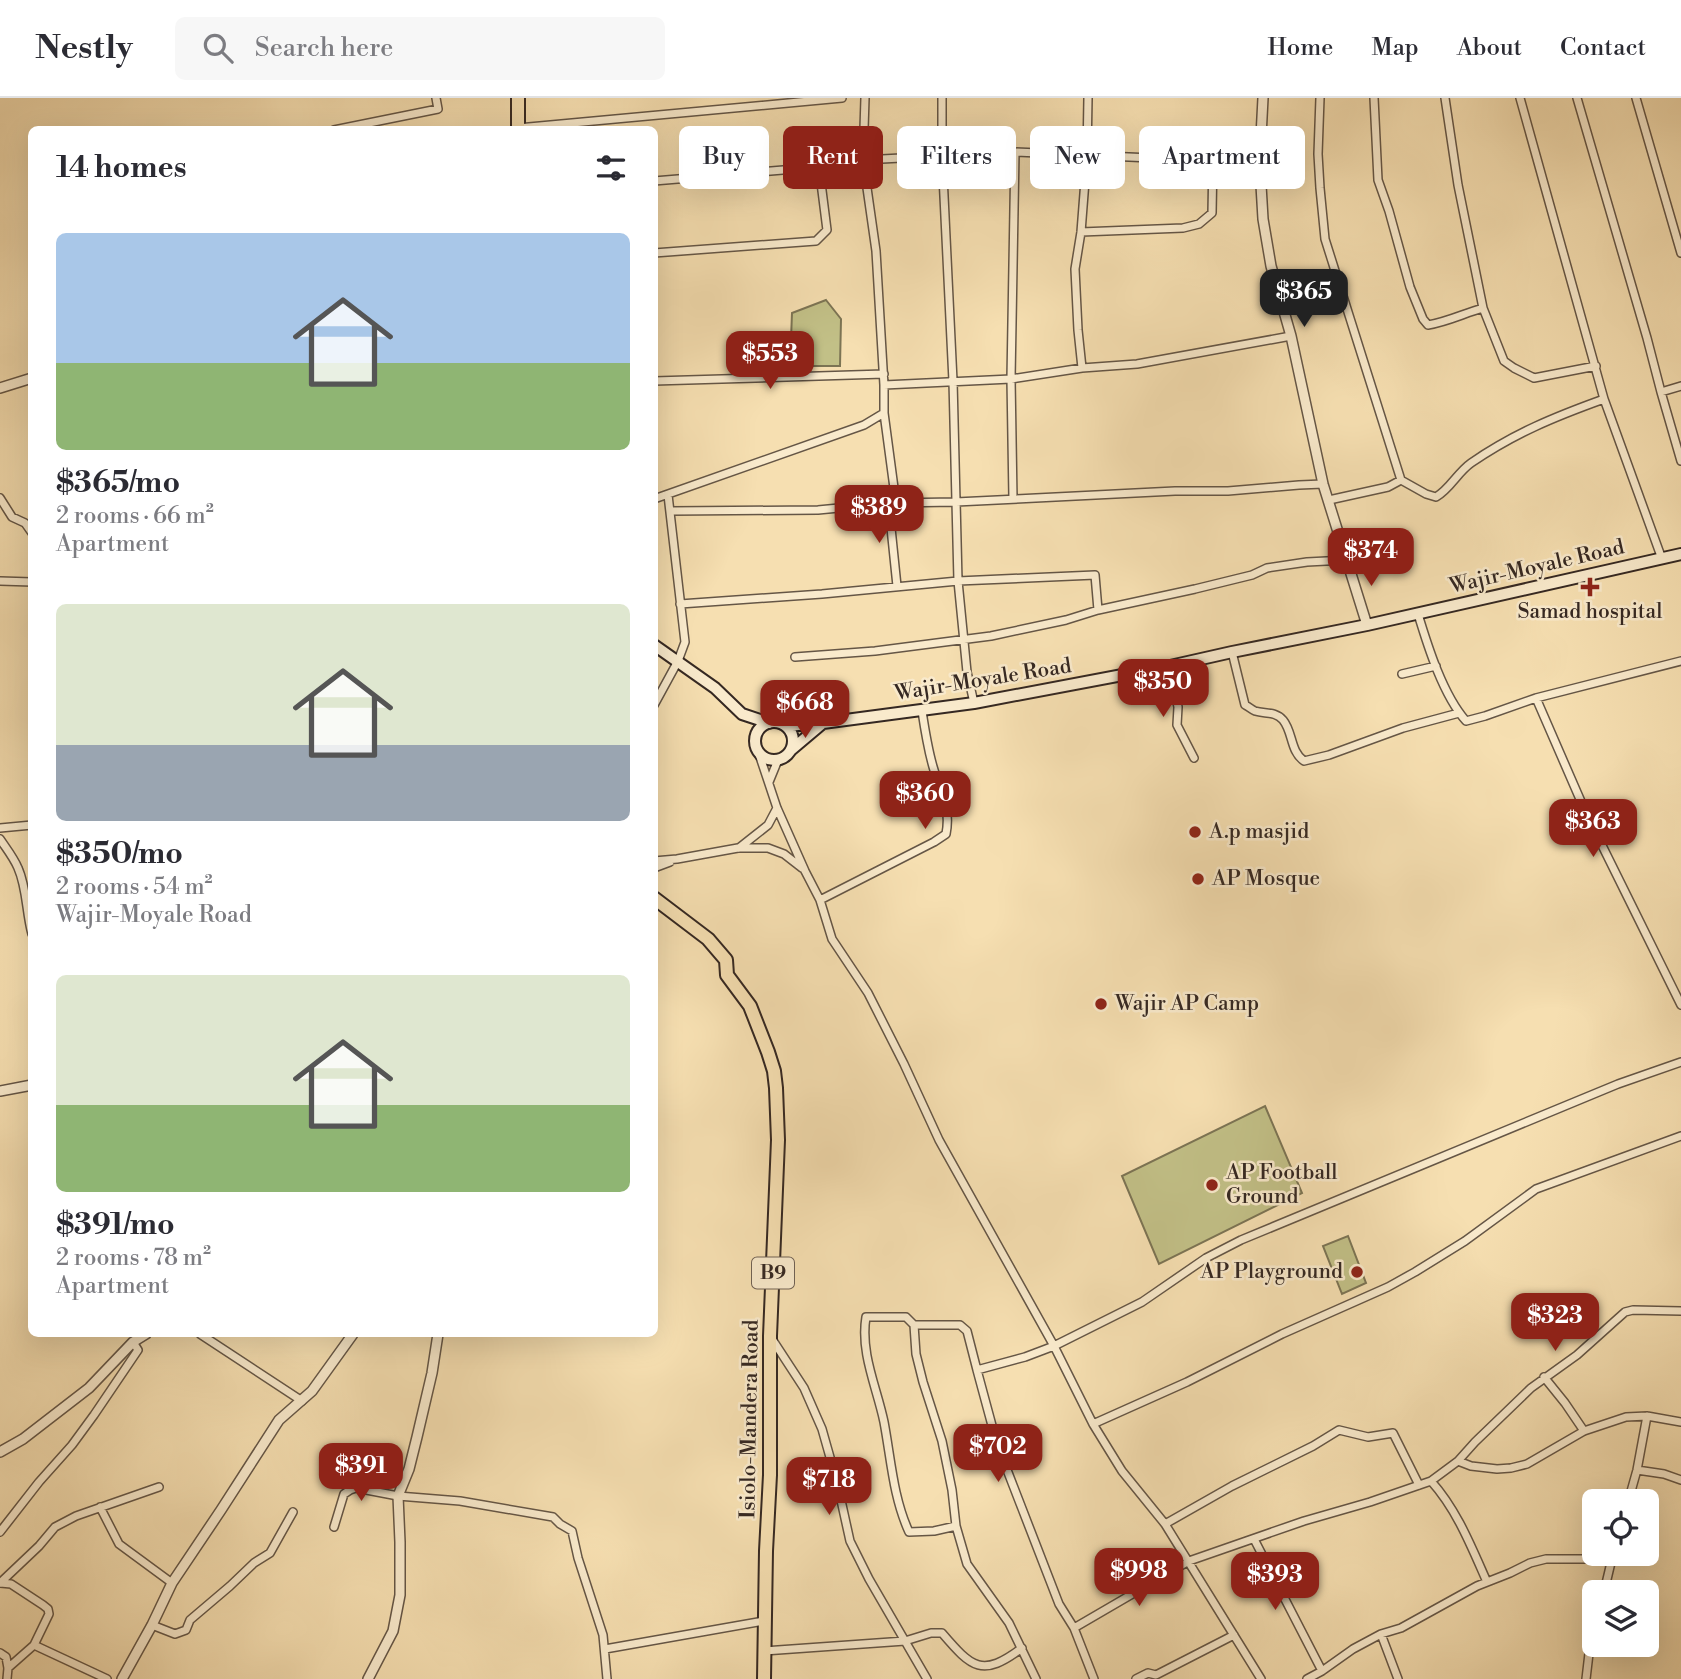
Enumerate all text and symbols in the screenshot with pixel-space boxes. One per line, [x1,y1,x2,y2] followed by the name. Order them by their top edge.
[175,17,665,80] search box
[35,28,133,69] text: Nestly
[199,29,237,67] icon: search
[255,32,393,64] text: Search here
[1268,33,1333,63] text: Home
[1371,33,1419,63] text: Map
[1457,33,1522,63] text: About
[1560,33,1646,63] text: Contact
[679,126,769,189] chip: Buy
[783,126,883,189] chip: Rent
[897,126,1016,189] chip: Filters
[1030,126,1125,189] chip: New
[1139,126,1305,189] chip: Apartment
[56,149,187,187] text: 14 homes
[592,149,630,187] icon: filters
[1263,270,1345,329] pin: $365
[1276,278,1332,306] text: $365
[280,279,406,405] icon: home
[729,331,811,391] pin: $553
[742,340,798,368] text: $553
[56,464,180,502] text: $365/mo
[838,486,920,545] pin: $389
[851,494,907,522] text: $389
[56,502,214,530] text: 2 rooms · 66 m²
[1330,528,1412,588] pin: $374
[56,530,169,558] text: Apartment
[1446,534,1627,600] street label: Wajir-Moyale Road
[1344,537,1398,565] text: $374
[1580,577,1600,597] marker: Samad hospital
[1518,599,1662,625] place label: Samad hospital
[280,650,406,776] icon: home
[892,653,1073,707] street label: Wajir-Moyale Road
[1122,660,1204,719] pin: $350
[1134,668,1192,696] text: $350
[764,680,846,740] pin: $668
[776,689,834,717] text: $668
[884,772,966,831] pin: $360
[896,780,954,808] text: $360
[1552,800,1634,859] pin: $363
[1565,808,1621,836] text: $363
[1208,819,1309,845] place label: A.p masjid
[1187,824,1203,840] marker: A.p masjid
[56,835,183,873] text: $350/mo
[1211,866,1320,892] place label: AP Mosque
[1190,871,1206,887] marker: AP Mosque
[56,873,213,901] text: 2 rooms · 54 m²
[56,901,252,929] text: Wajir-Moyale Road
[1114,991,1259,1017] place label: Wajir AP Camp
[1093,996,1109,1012] marker: Wajir AP Camp
[280,1021,406,1147] icon: home
[1225,1160,1338,1210] place label: AP Football Ground
[1204,1177,1220,1193] marker: AP Football Ground
[56,1206,175,1244] text: $391/mo
[56,1244,211,1272] text: 2 rooms · 78 m²
[752,1258,794,1288] road number: B9
[1200,1259,1343,1285] place label: AP Playground
[1349,1264,1365,1280] marker: AP Playground
[56,1272,169,1300] text: Apartment
[1514,1294,1596,1353] pin: $323
[1527,1302,1583,1330] text: $323
[735,1319,765,1519] street label: Isiolo-Mandera Road
[957,1424,1039,1484] pin: $702
[969,1433,1027,1461] text: $702
[320,1444,402,1503] pin: $391
[335,1452,387,1480] text: $391
[788,1458,870,1517] pin: $718
[802,1466,856,1494] text: $718
[1582,1489,1659,1657] map controls
[1582,1489,1659,1566] button: locate
[1098,1548,1180,1608] pin: $998
[1234,1552,1316,1612] pin: $393
[1110,1557,1168,1585] text: $998
[1247,1561,1303,1589] text: $393
[1582,1580,1659,1657] button: layers

